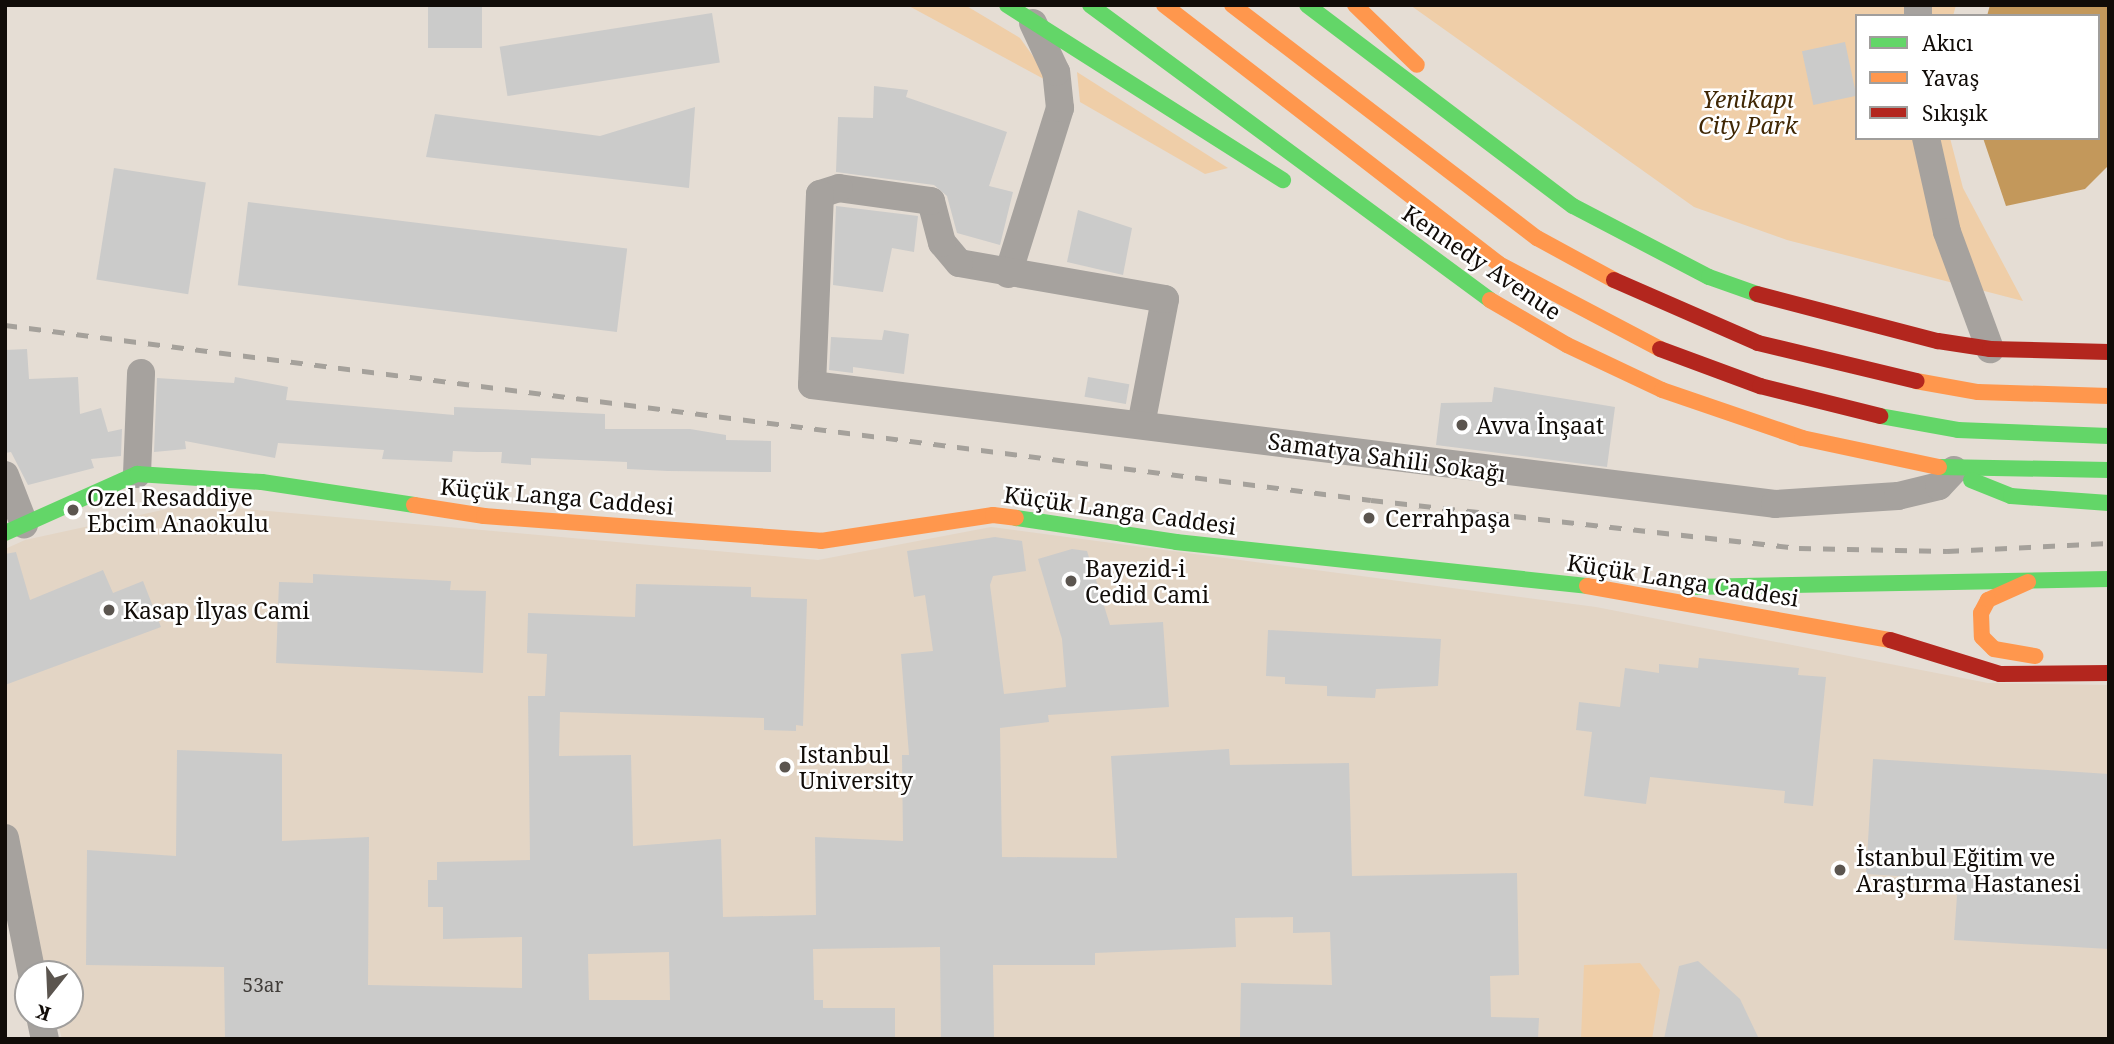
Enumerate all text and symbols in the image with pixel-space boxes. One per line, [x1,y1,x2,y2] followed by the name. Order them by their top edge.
[1855,14,2100,140] legend
[1922,29,1973,57] text: Akıcı
[1922,64,1979,92] text: Yavaş
[1698,85,1798,139] park label: Yenikapı City Park
[1922,99,1988,127] text: Sıkışık
[1398,199,1566,325] street label: Kennedy Avenue
[1476,411,1604,439] place label: Avva İnşaat
[1454,417,1470,433] marker: Avva İnşaat
[1266,427,1508,487] street label: Samatya Sahili Sokağı
[439,472,675,520] street label: Küçük Langa Caddesi
[1002,480,1238,540] street label: Küçük Langa Caddesi
[87,483,269,537] place label: Ozel Resaddiye Ebcim Anaokulu
[65,502,81,518] marker: Ozel Resaddiye Ebcim Anaokulu
[1385,504,1511,532] place label: Cerrahpaşa
[1359,508,1379,528] marker: Cerrahpaşa
[1565,548,1801,612] street label: Küçük Langa Caddesi
[1085,554,1209,608] place label: Bayezid-i Cedid Cami
[1063,573,1079,589] marker: Bayezid-i Cedid Cami
[123,596,310,624] place label: Kasap İlyas Cami
[101,602,117,618] marker: Kasap İlyas Cami
[799,740,913,794] place label: Istanbul University
[777,759,793,775] marker: Istanbul University
[1856,843,2080,897] place label: İstanbul Eğitim ve Araştırma Hastanesi
[1830,860,1850,880] marker: İstanbul Eğitim ve Araştırma Hastanesi
[14,960,84,1030] north arrow
[243,975,283,997] house number: 53ar
[32,999,54,1028] text: K

